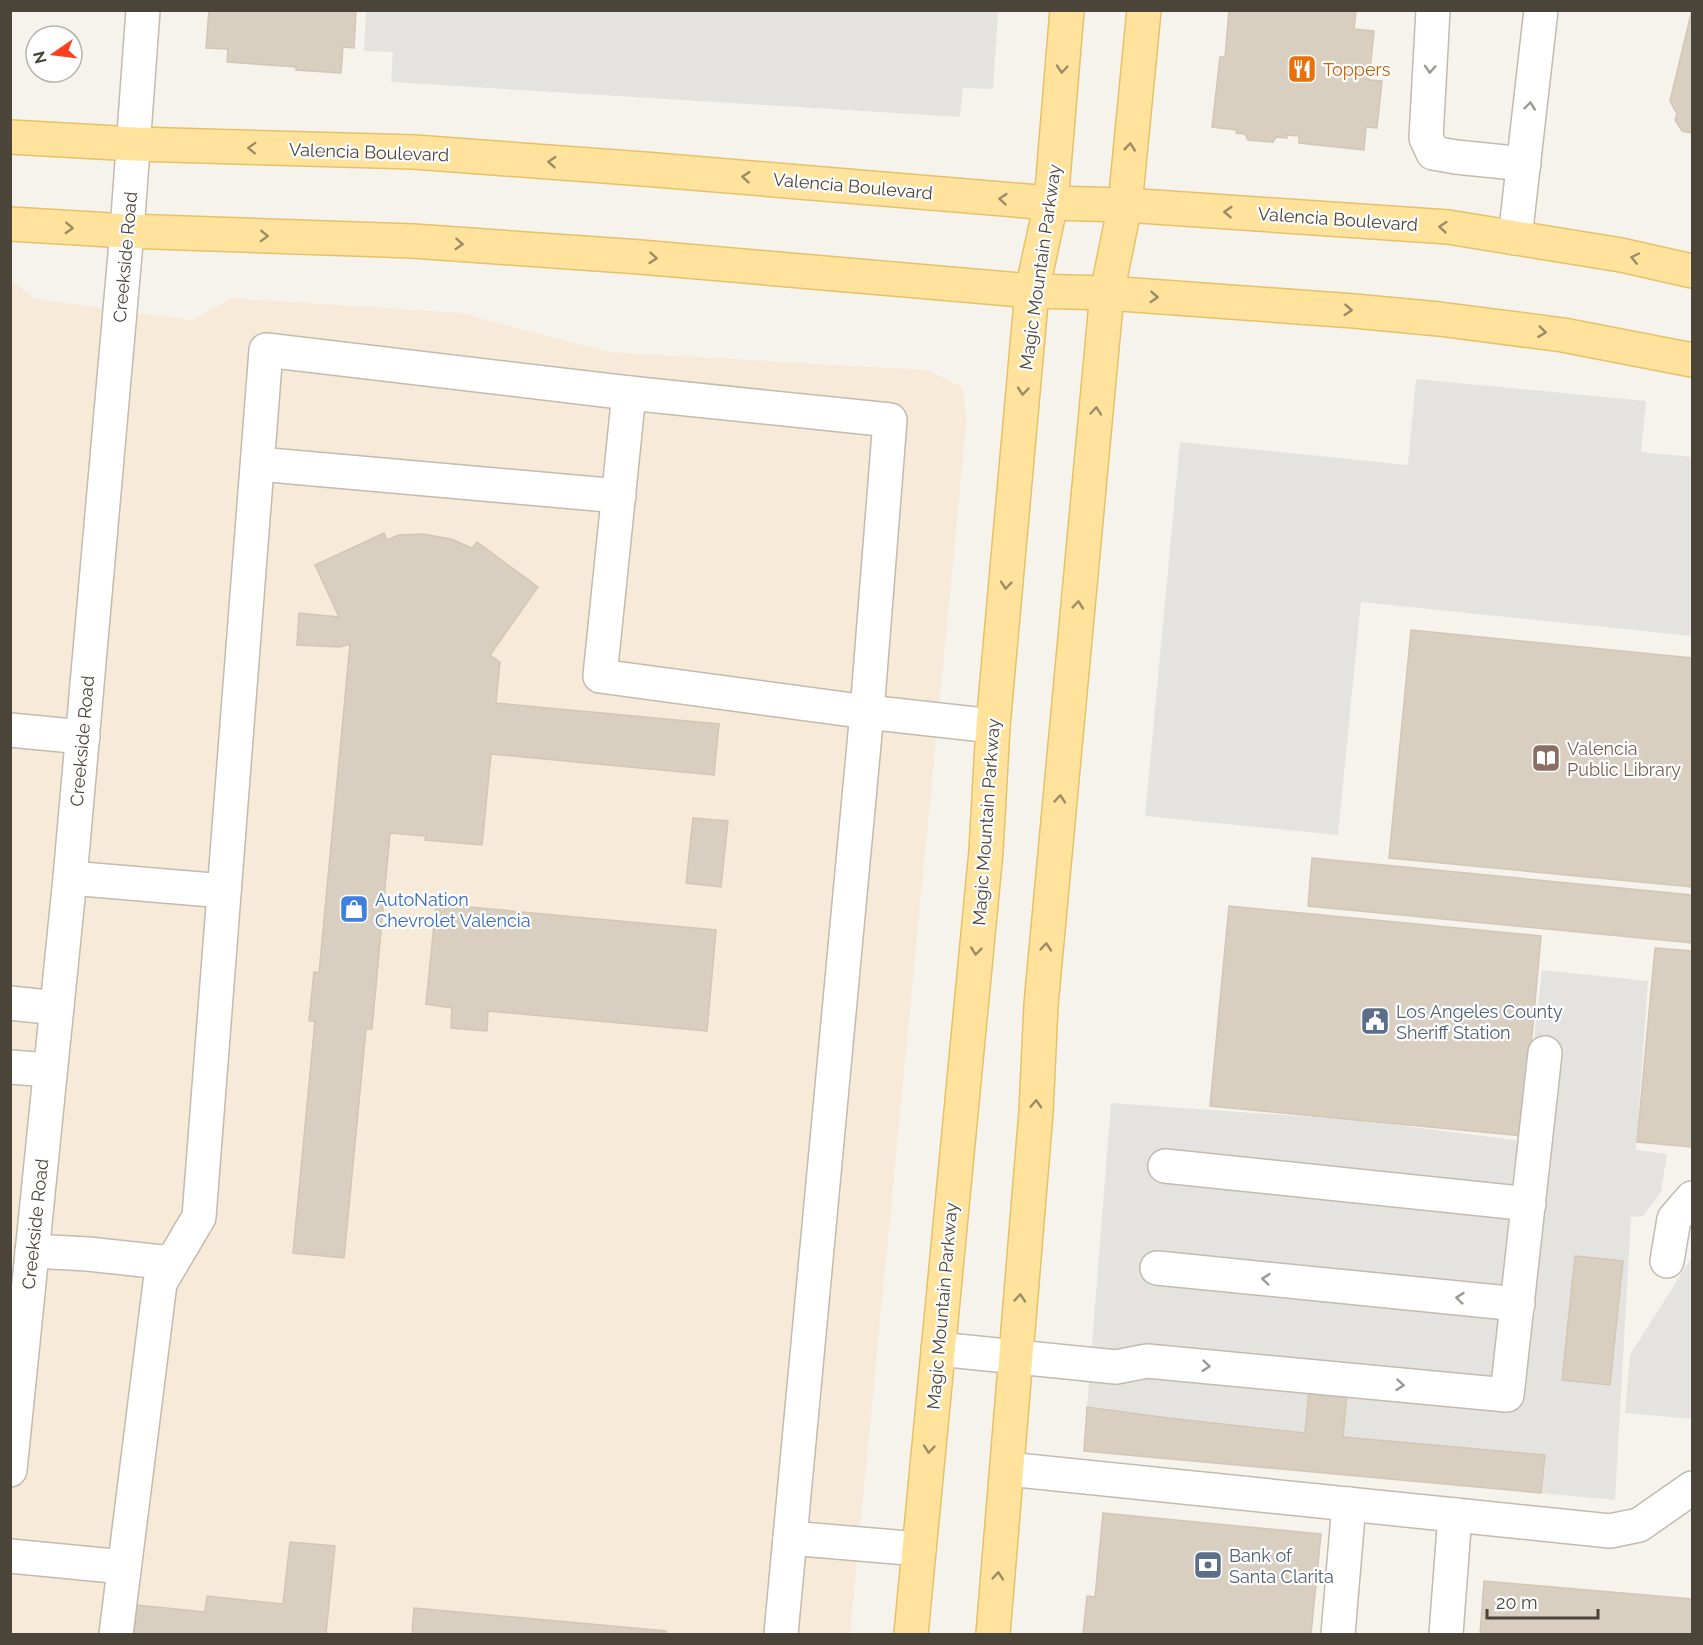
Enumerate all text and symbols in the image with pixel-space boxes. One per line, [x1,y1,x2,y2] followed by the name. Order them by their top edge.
[24,24,84,84] north arrow
[29,49,51,66] text: N
[1286,53,1318,85] restaurant icon: Toppers
[1323,59,1391,80] place label: Toppers
[1056,64,1069,73] one-way arrow
[1423,64,1436,73] one-way arrow
[1523,101,1536,111] one-way arrow
[289,139,449,165] street label: Valencia Boulevard
[248,141,257,154] one-way arrow
[1123,142,1136,151] one-way arrow
[547,156,556,169] one-way arrow
[1015,162,1065,371] street label: Magic Mountain Parkway
[772,169,934,203] street label: Valencia Boulevard
[742,171,751,184] one-way arrow
[109,191,141,323] street label: Creekside Road
[999,193,1008,206] one-way arrow
[1257,203,1419,235] street label: Valencia Boulevard
[1223,206,1232,219] one-way arrow
[64,221,73,234] one-way arrow
[1438,221,1448,234] one-way arrow
[259,229,268,242] one-way arrow
[454,237,463,250] one-way arrow
[648,251,658,264] one-way arrow
[1631,253,1641,266] one-way arrow
[1149,290,1158,303] one-way arrow
[1344,304,1353,317] one-way arrow
[1537,326,1547,338] one-way arrow
[1017,386,1030,396] one-way arrow
[1090,406,1103,415] one-way arrow
[1000,581,1013,590] one-way arrow
[1071,600,1084,609] one-way arrow
[66,675,98,807] street label: Creekside Road
[968,717,1004,926] street label: Magic Mountain Parkway
[1567,738,1681,780] place label: Valencia Public Library
[1530,742,1562,774] library icon: Valencia Public Library
[1053,794,1066,803] one-way arrow
[375,889,531,931] place label: AutoNation Chevrolet Valencia
[338,893,370,925] shop icon: AutoNation Chevrolet Valencia
[1039,942,1052,951] one-way arrow
[970,946,983,955] one-way arrow
[1396,1001,1563,1043] place label: Los Angeles County Sheriff Station
[1359,1005,1391,1037] public building icon: Los Angeles County Sheriff Station
[1030,1099,1043,1108] one-way arrow
[18,1158,52,1290] street label: Creekside Road
[922,1201,962,1410] street label: Magic Mountain Parkway
[1261,1273,1270,1286] one-way arrow
[1455,1292,1464,1305] one-way arrow
[1013,1294,1026,1303] one-way arrow
[1201,1359,1210,1372] one-way arrow
[1395,1378,1404,1391] one-way arrow
[923,1444,936,1453] one-way arrow
[1229,1545,1334,1587] place label: Bank of Santa Clarita
[1192,1549,1224,1581] bank icon: Bank of Santa Clarita
[991,1572,1004,1581] one-way arrow
[1487,1582,1598,1620] scale bar
[1496,1592,1538,1613] text: 20 m

